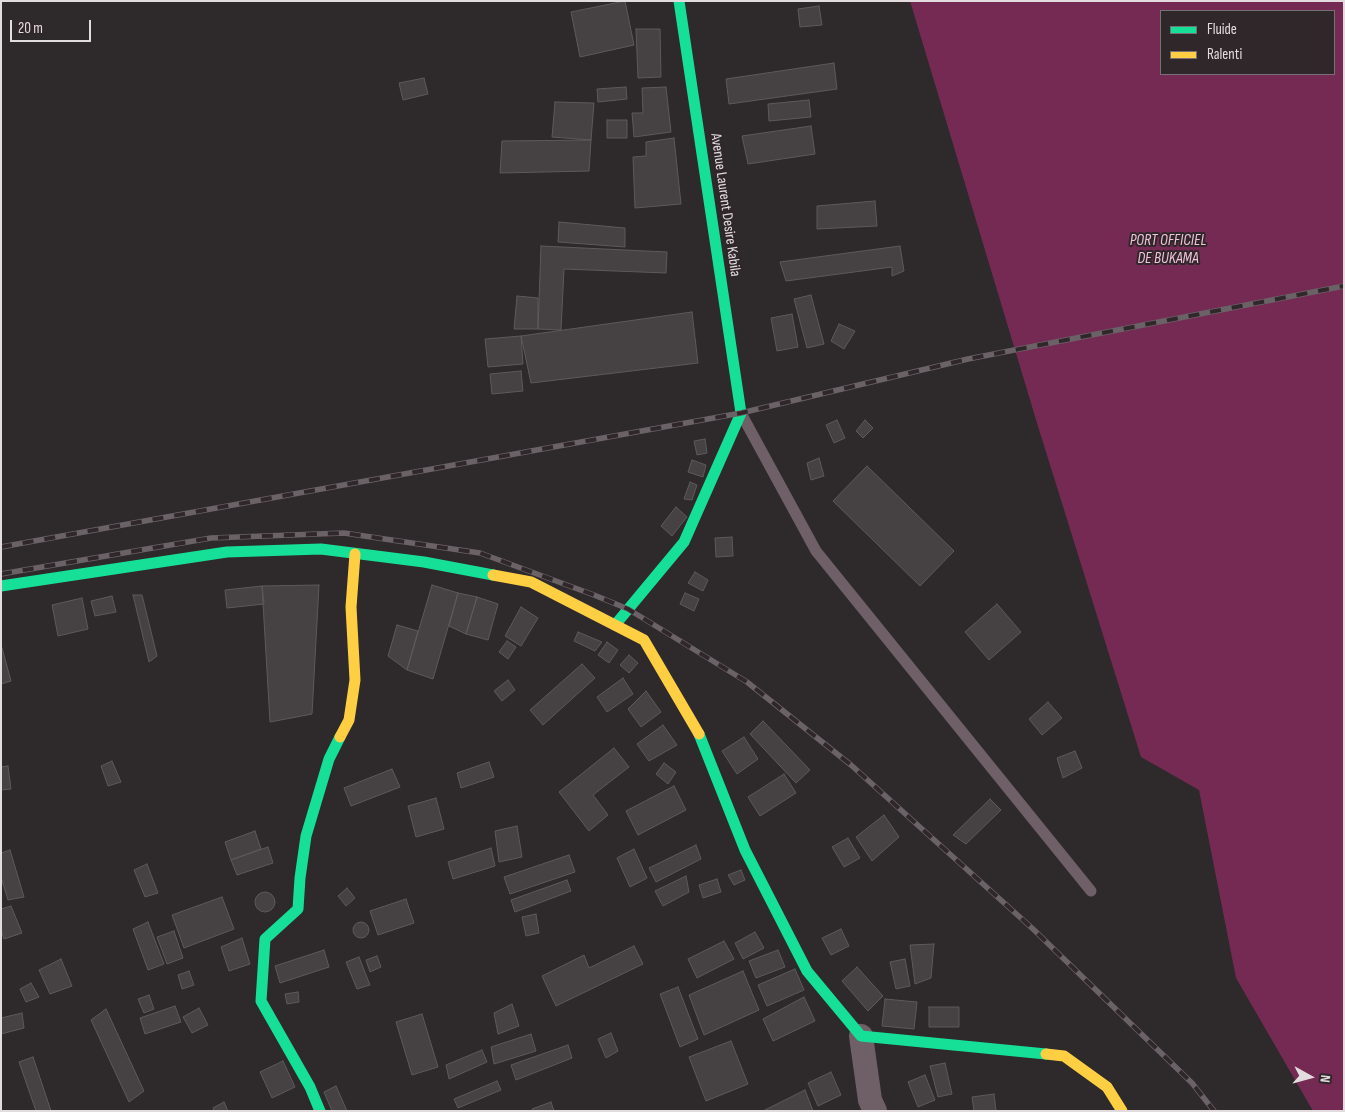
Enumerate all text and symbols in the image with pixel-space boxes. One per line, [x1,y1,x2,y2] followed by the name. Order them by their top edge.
[12,10,94,42] scale bar
[1160,10,1335,75] legend
[18,19,43,38] text: 20 m
[1207,20,1237,39] text: Fluide
[1207,45,1242,64] text: Ralenti
[706,132,744,278] street label: Avenue Laurent Desire Kabila
[1130,231,1206,269] water label: PORT OFFICIEL DE BUKAMA
[1285,1052,1335,1102] north arrow
[1316,1074,1334,1084] text: N

